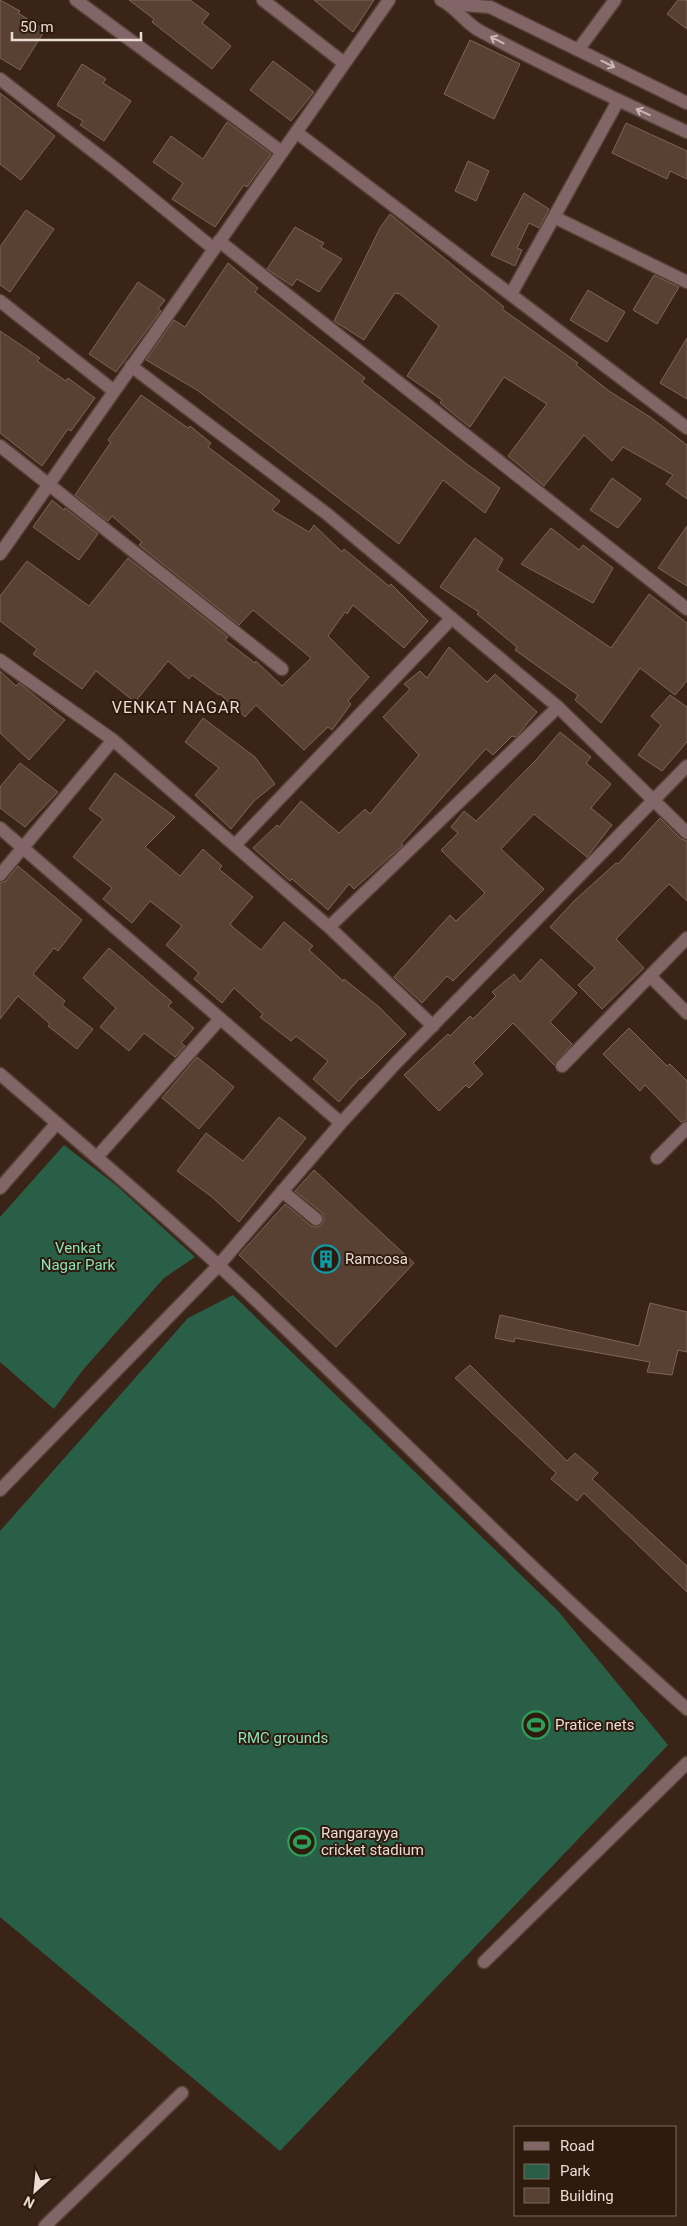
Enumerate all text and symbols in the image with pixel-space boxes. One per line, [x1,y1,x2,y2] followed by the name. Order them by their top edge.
[12,10,141,42] scale bar
[20,18,54,36] text: 50 m
[490,35,505,44] one-way arrow
[600,60,615,70] one-way arrow
[636,107,651,116] one-way arrow
[112,698,240,717] district label: VENKAT NAGAR
[41,1239,116,1274] park label: Venkat Nagar Park
[311,1244,341,1274] building icon: Ramcosa
[345,1250,408,1268] place label: Ramcosa
[521,1710,551,1740] sports icon: Pratice nets
[555,1716,634,1734] place label: Pratice nets
[238,1729,328,1747] park label: RMC grounds
[321,1824,424,1859] place label: Rangarayya cricket stadium
[287,1827,317,1857] sports icon: Rangarayya cricket stadium
[514,2126,677,2216] legend
[560,2137,594,2155] text: Road
[560,2162,591,2180] text: Park
[10,2166,60,2216] north arrow
[560,2187,614,2205] text: Building
[21,2193,37,2212] text: N

